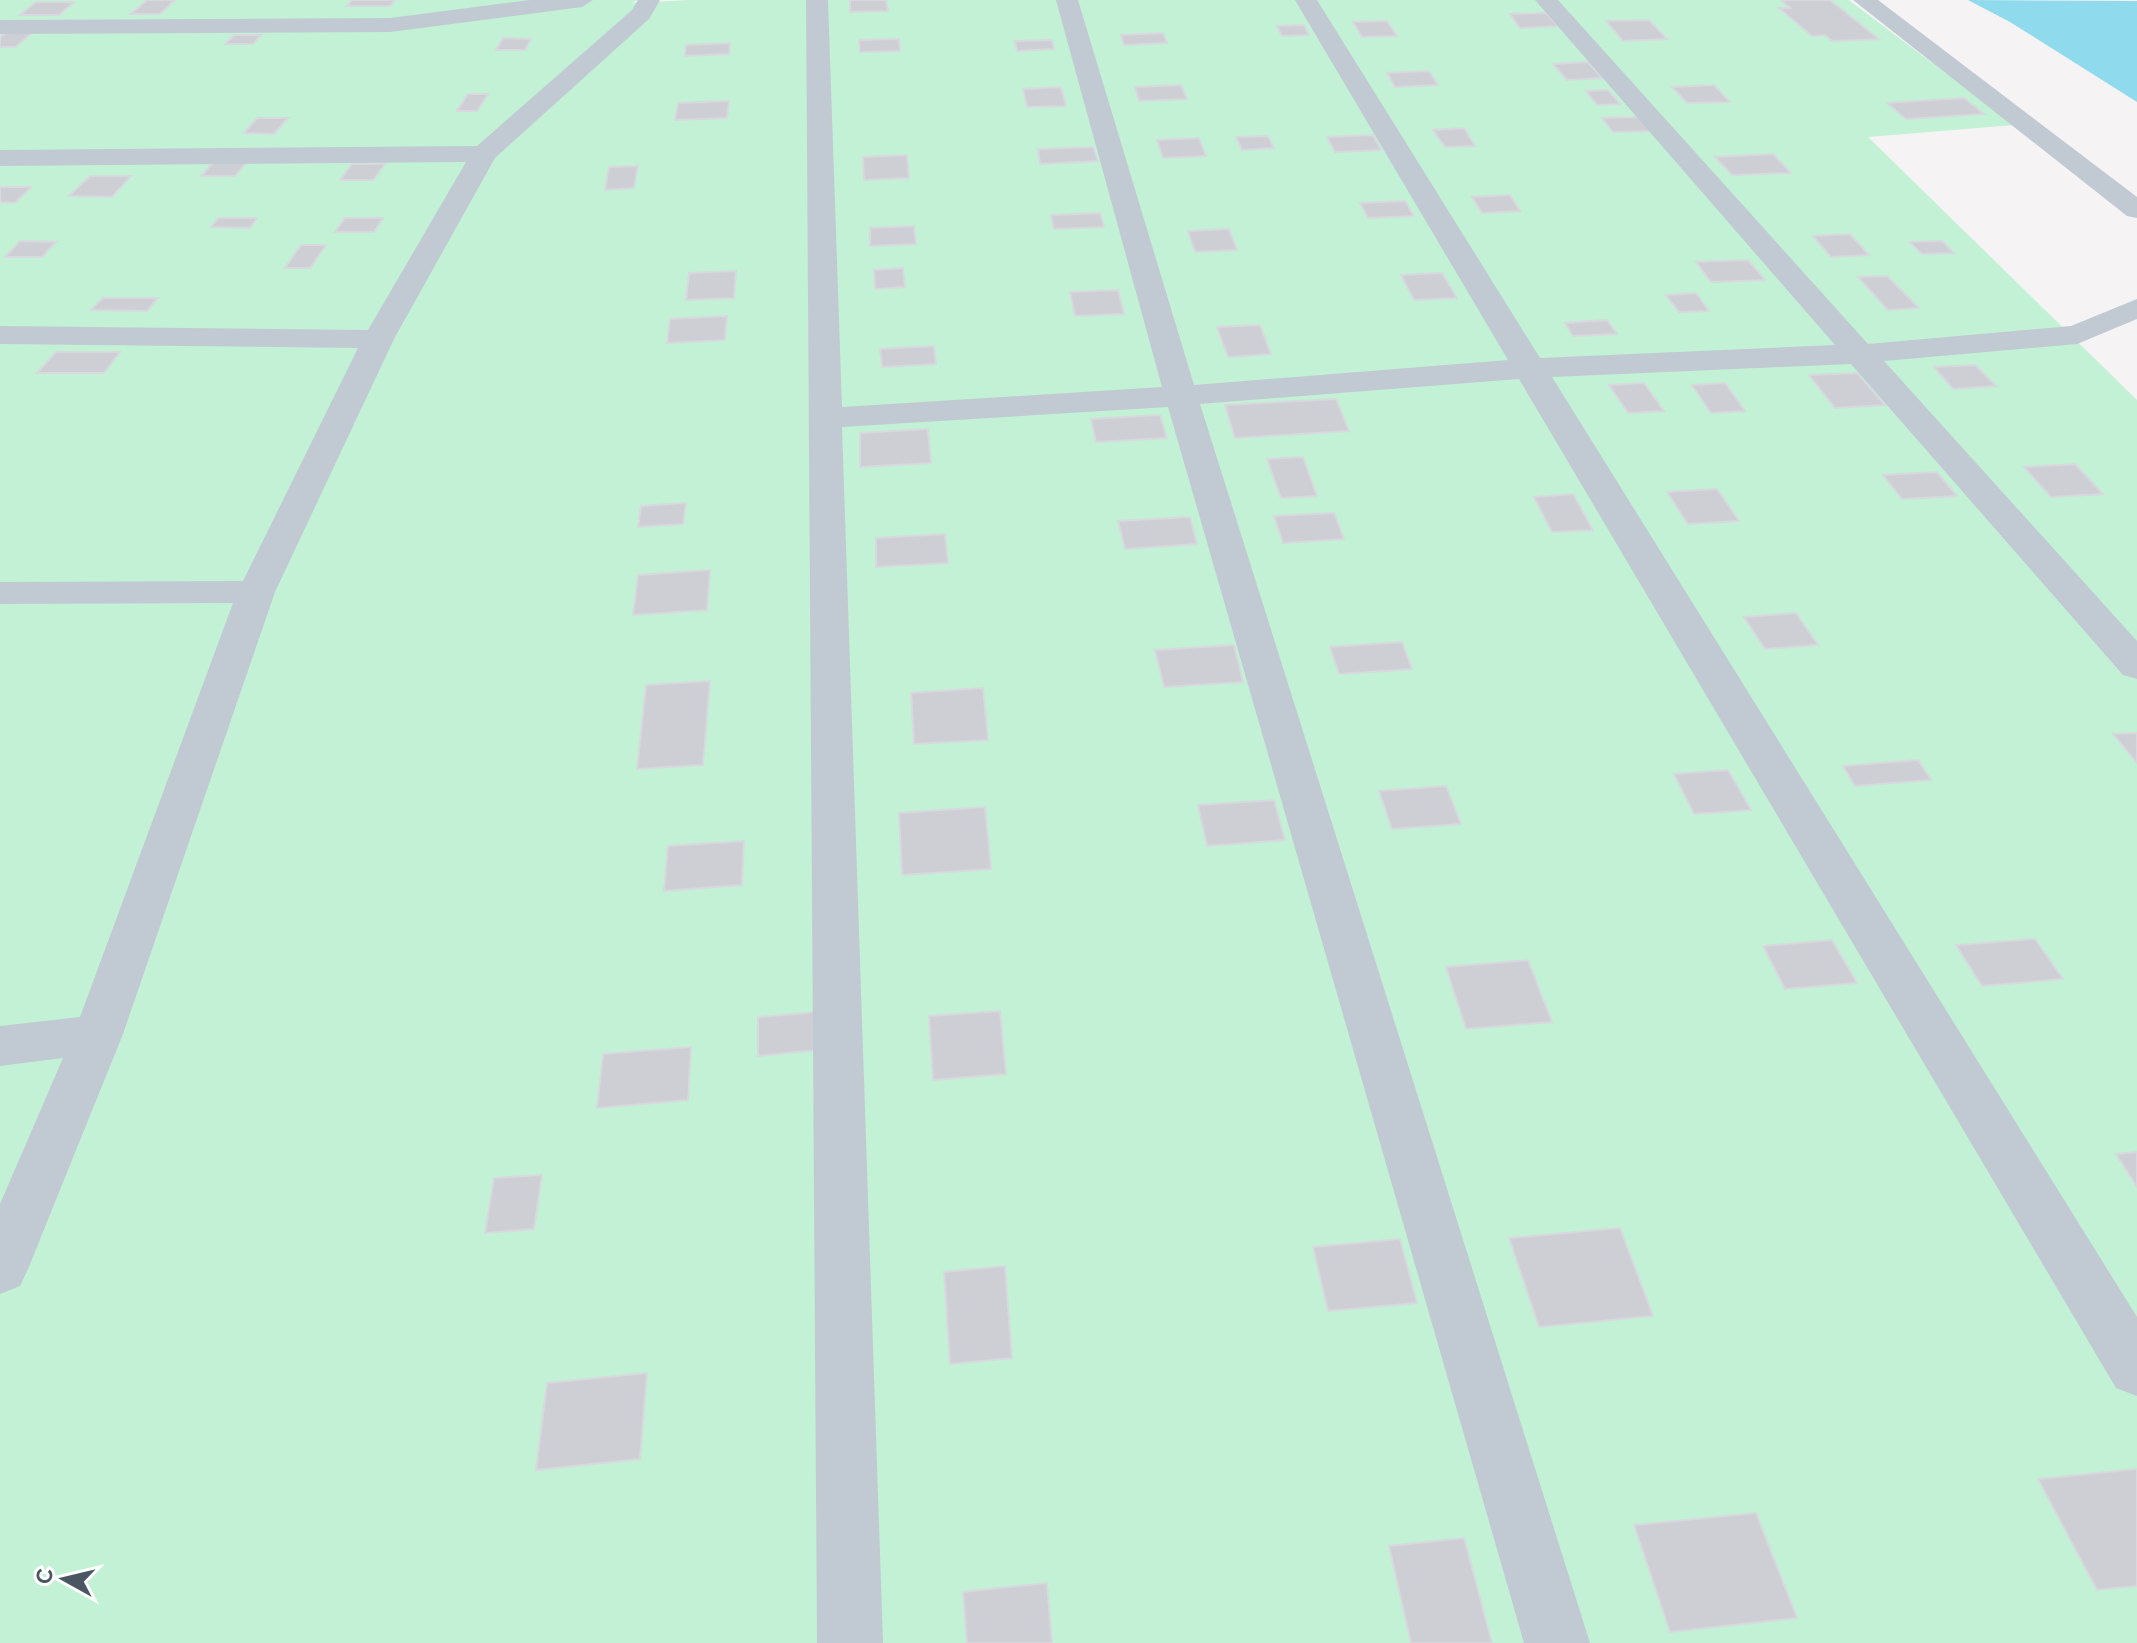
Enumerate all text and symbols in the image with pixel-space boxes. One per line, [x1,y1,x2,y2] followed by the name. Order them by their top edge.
[24,1539,104,1619] north arrow
[30,1567,58,1585] text: С

